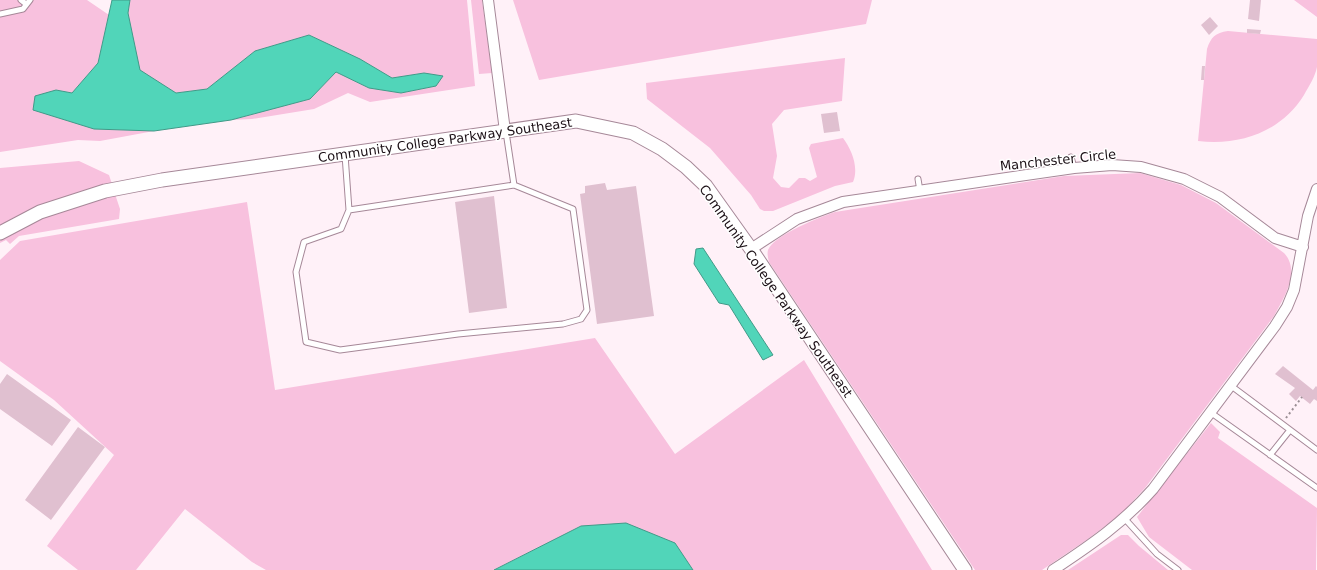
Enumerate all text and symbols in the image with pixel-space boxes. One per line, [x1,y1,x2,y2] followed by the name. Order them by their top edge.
[317,115,573,165] street label: Community College Parkway Southeast
[999,146,1117,174] street label: Manchester Circle
[696,182,856,400] street label: Community College Parkway Southeast

